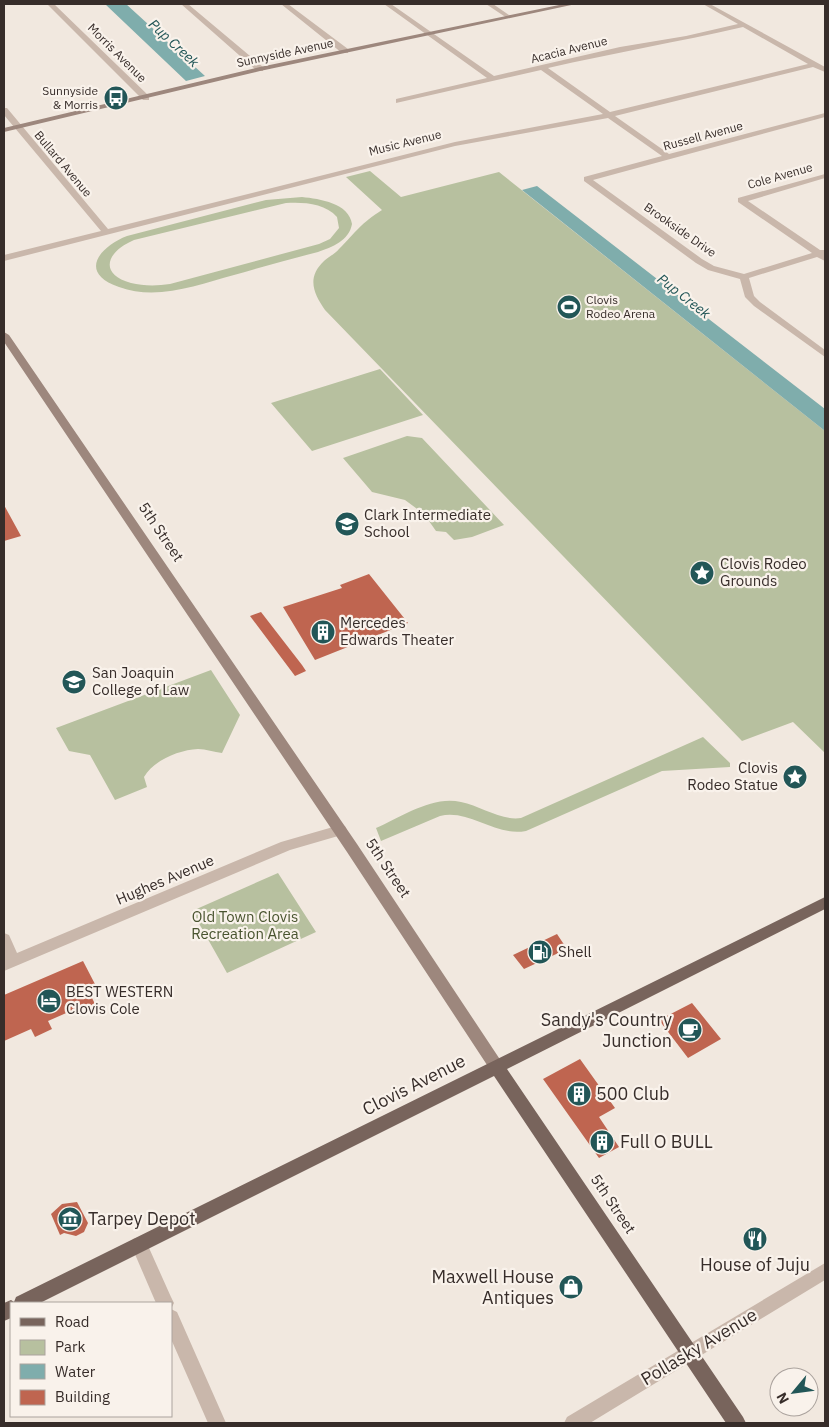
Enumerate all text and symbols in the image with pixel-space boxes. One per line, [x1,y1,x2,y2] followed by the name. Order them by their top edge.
[145,15,204,71] water label: Pup Creek
[85,20,150,85] street label: Morris Avenue
[529,33,609,66] street label: Acacia Avenue
[235,35,335,70] street label: Sunnyside Avenue
[42,83,98,112] place label: Sunnyside & Morris
[103,85,129,111] bus stop icon: Sunnyside & Morris
[661,118,745,153] street label: Russell Avenue
[367,126,443,159] street label: Music Avenue
[31,128,96,200] street label: Bullard Avenue
[746,159,814,192] street label: Cole Avenue
[641,199,720,260] street label: Brookside Drive
[654,270,715,323] water label: Pup Creek
[586,292,656,321] place label: Clovis Rodeo Arena
[556,294,582,320] sports icon: Clovis Rodeo Arena
[135,498,188,565] street label: 5th Street
[364,505,491,541] place label: Clark Intermediate School
[334,511,360,537] school or university icon: Clark Intermediate School
[720,554,807,590] place label: Clovis Rodeo Grounds
[689,560,715,586] place icon: Clovis Rodeo Grounds
[340,613,454,649] place label: Mercedes Edwards Theater
[310,619,336,645] building icon: Mercedes Edwards Theater
[92,663,190,699] place label: San Joaquin College of Law
[61,669,87,695] school or university icon: San Joaquin College of Law
[687,758,778,794] place label: Clovis Rodeo Statue
[782,764,808,790] place icon: Clovis Rodeo Statue
[362,834,415,901] street label: 5th Street
[113,850,217,909] street label: Hughes Avenue
[191,907,299,943] park label: Old Town Clovis Recreation Area
[527,939,553,965] fuel station icon: Shell
[558,942,592,961] place label: Shell
[66,982,173,1018] place label: BEST WESTERN Clovis Cole
[36,988,62,1014] hotel icon: BEST WESTERN Clovis Cole
[541,1008,672,1052] place label: Sandy's Country Junction
[677,1017,703,1043] cafe icon: Sandy's Country Junction
[358,1049,469,1120] street label: Clovis Avenue
[566,1081,592,1107] building icon: 500 Club
[596,1082,669,1105] place label: 500 Club
[589,1129,615,1155] building icon: Full O BULL
[620,1130,713,1153] place label: Full O BULL
[587,1170,640,1237] street label: 5th Street
[57,1206,83,1232] museum icon: Tarpey Depot
[88,1207,196,1230] place label: Tarpey Depot
[742,1226,768,1252] restaurant icon: House of Juju
[700,1253,810,1276] place label: House of Juju
[431,1265,554,1309] place label: Maxwell House Antiques
[558,1274,584,1300] shop icon: Maxwell House Antiques
[10,1302,172,1417] legend
[636,1303,761,1390] street label: Pollasky Avenue
[55,1312,90,1331] text: Road
[55,1337,85,1356] text: Park
[55,1362,96,1381] text: Water
[769,1367,819,1417] north arrow
[55,1387,110,1406] text: Building
[772,1390,793,1407] text: N

